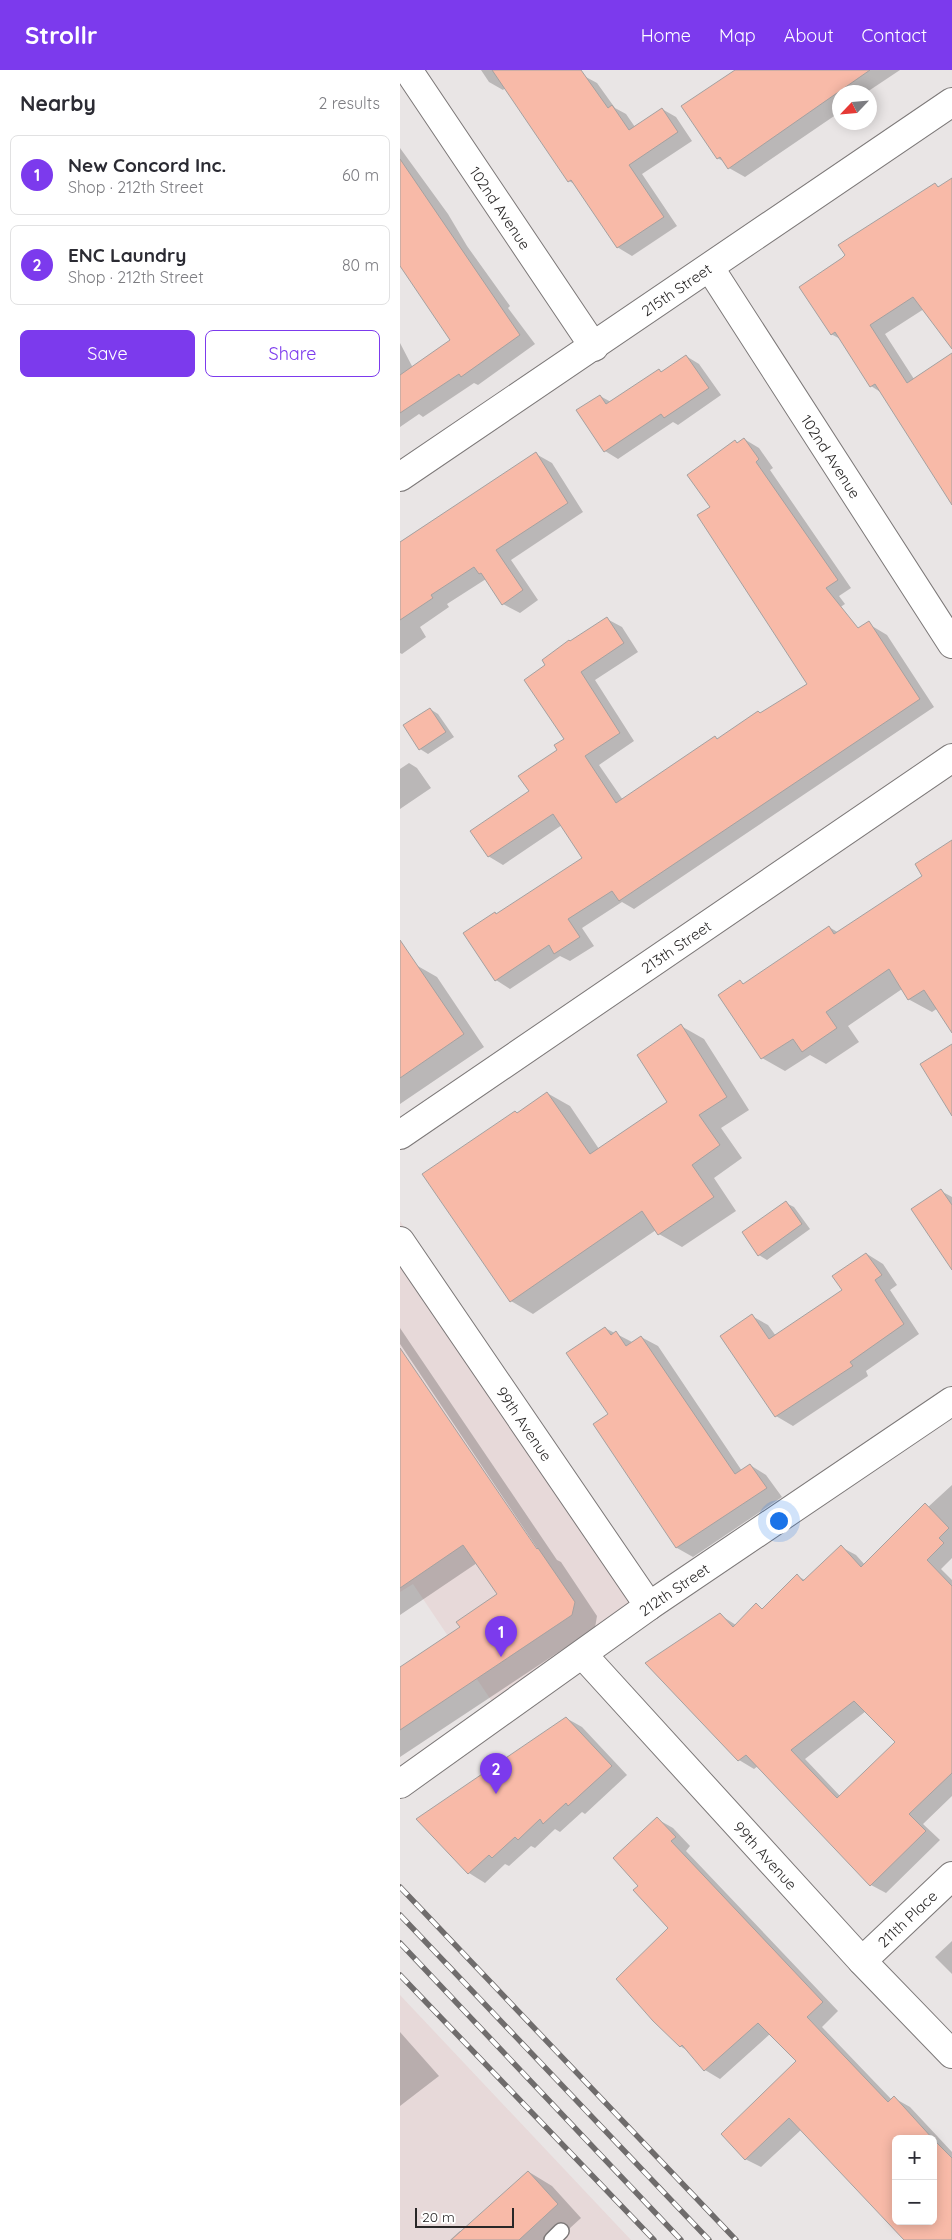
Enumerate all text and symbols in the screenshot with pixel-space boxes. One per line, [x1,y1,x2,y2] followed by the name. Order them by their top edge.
[25,20,97,50] text: Strollr
[641,24,691,47] text: Home
[719,24,756,47] text: Map
[784,24,834,47] text: About
[862,24,927,47] text: Contact
[832,85,877,130] north arrow
[20,90,96,116] text: Nearby
[318,93,380,113] text: 2 results
[68,153,226,177] text: New Concord Inc.
[466,163,535,253] street label: 102nd Avenue
[34,165,40,185] text: 1
[342,165,379,185] text: 60 m
[68,177,204,197] text: Shop · 212th Street
[68,243,186,267] text: ENC Laundry
[32,255,42,275] text: 2
[342,255,379,275] text: 80 m
[638,259,715,320] street label: 215th Street
[68,267,204,287] text: Shop · 212th Street
[20,330,195,377] button: Save
[205,330,380,377] button: Share
[797,411,865,502] street label: 102nd Avenue
[637,916,714,977] street label: 213th Street
[493,1383,557,1464] street label: 99th Avenue
[766,1508,792,1534] your location
[635,1559,713,1620] street label: 212th Street
[485,1616,517,1657] pin: 1
[480,1753,512,1794] pin: 2
[730,1817,802,1893] street label: 99th Avenue
[873,1886,941,1951] street label: 211th Place
[892,2135,937,2225] map controls
[892,2135,937,2180] button: +
[892,2180,937,2225] button: −
[415,2205,514,2228] scale bar
[422,2208,455,2226] text: 20 m

